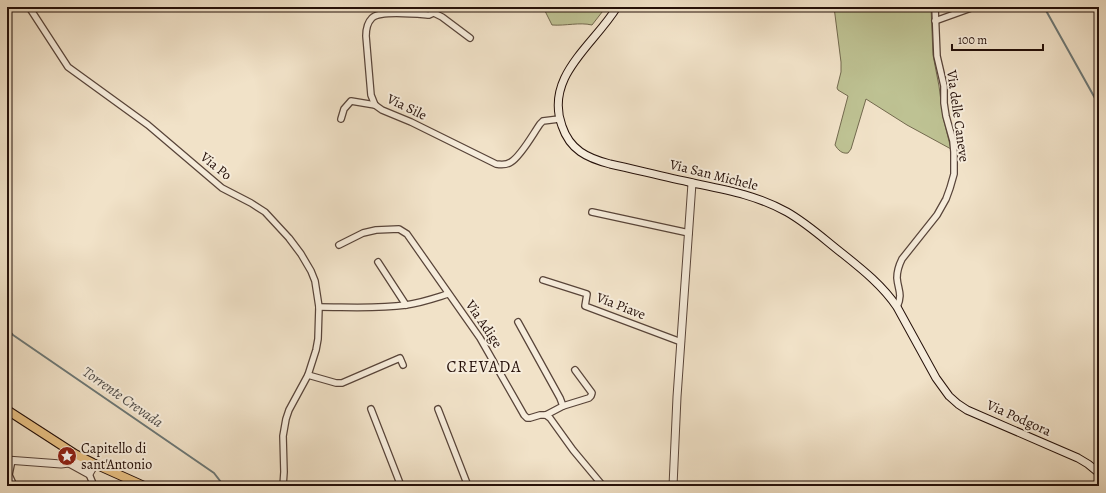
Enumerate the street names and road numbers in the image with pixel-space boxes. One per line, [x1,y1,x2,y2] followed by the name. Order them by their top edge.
[942,68,974,163] street label: Via delle Caneve
[383,89,430,125] street label: Via Sile
[196,147,236,185] street label: Via Po
[667,155,760,195] street label: Via San Michele
[593,288,648,324] street label: Via Piave
[460,295,507,352] street label: Via Adige
[983,395,1055,441] street label: Via Podgora

